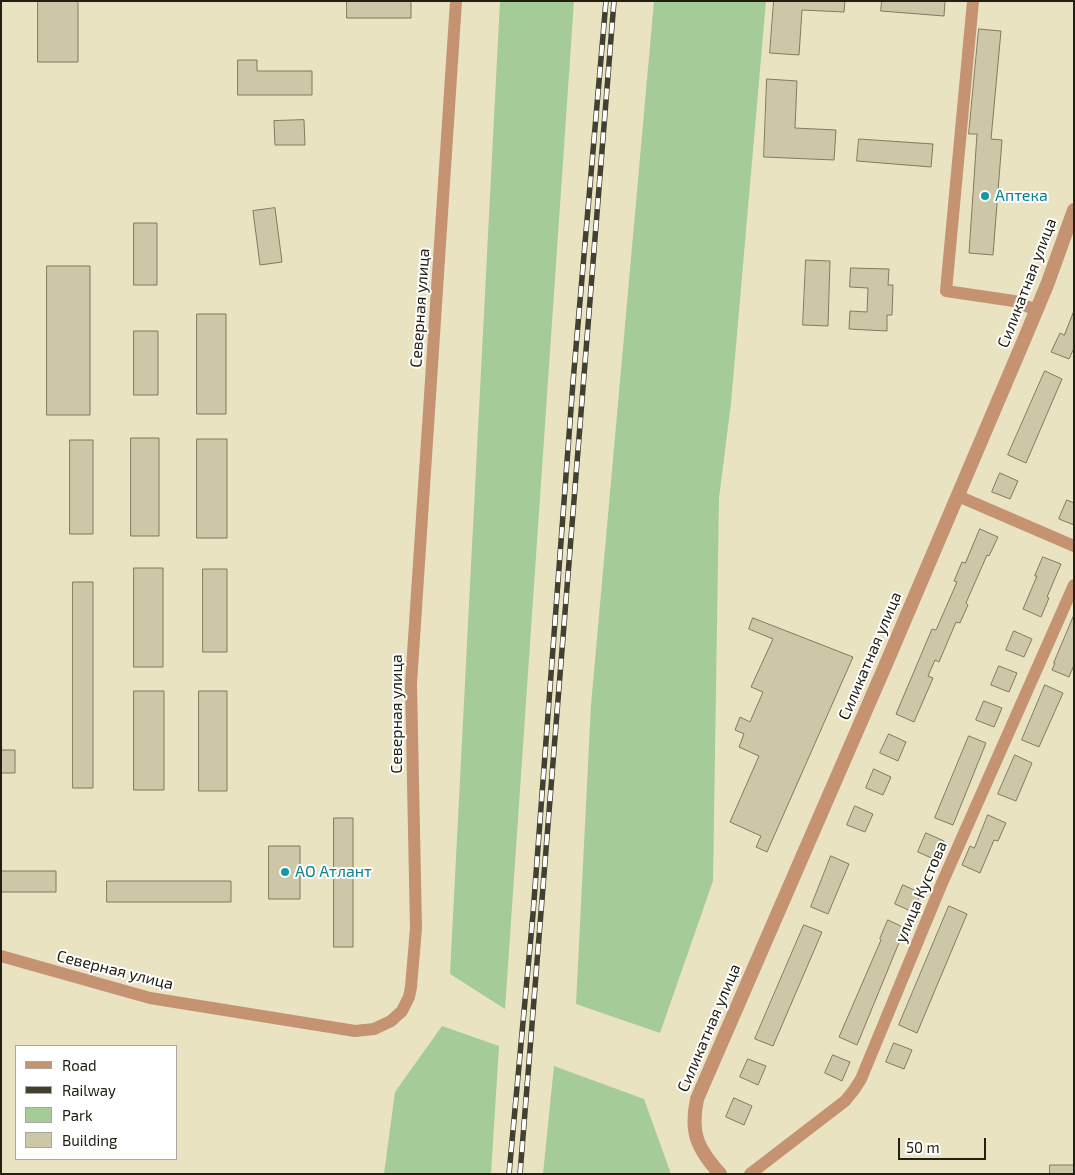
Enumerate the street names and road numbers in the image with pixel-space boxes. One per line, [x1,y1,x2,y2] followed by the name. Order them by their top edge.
[993,216,1061,350] street label: Силикатная улица
[406,248,434,368] street label: Северная улица
[834,589,906,723] street label: Силикатная улица
[387,654,407,774] street label: Северная улица
[891,838,951,946] street label: улица Кустова
[55,946,175,994] street label: Северная улица
[673,961,745,1095] street label: Силикатная улица

